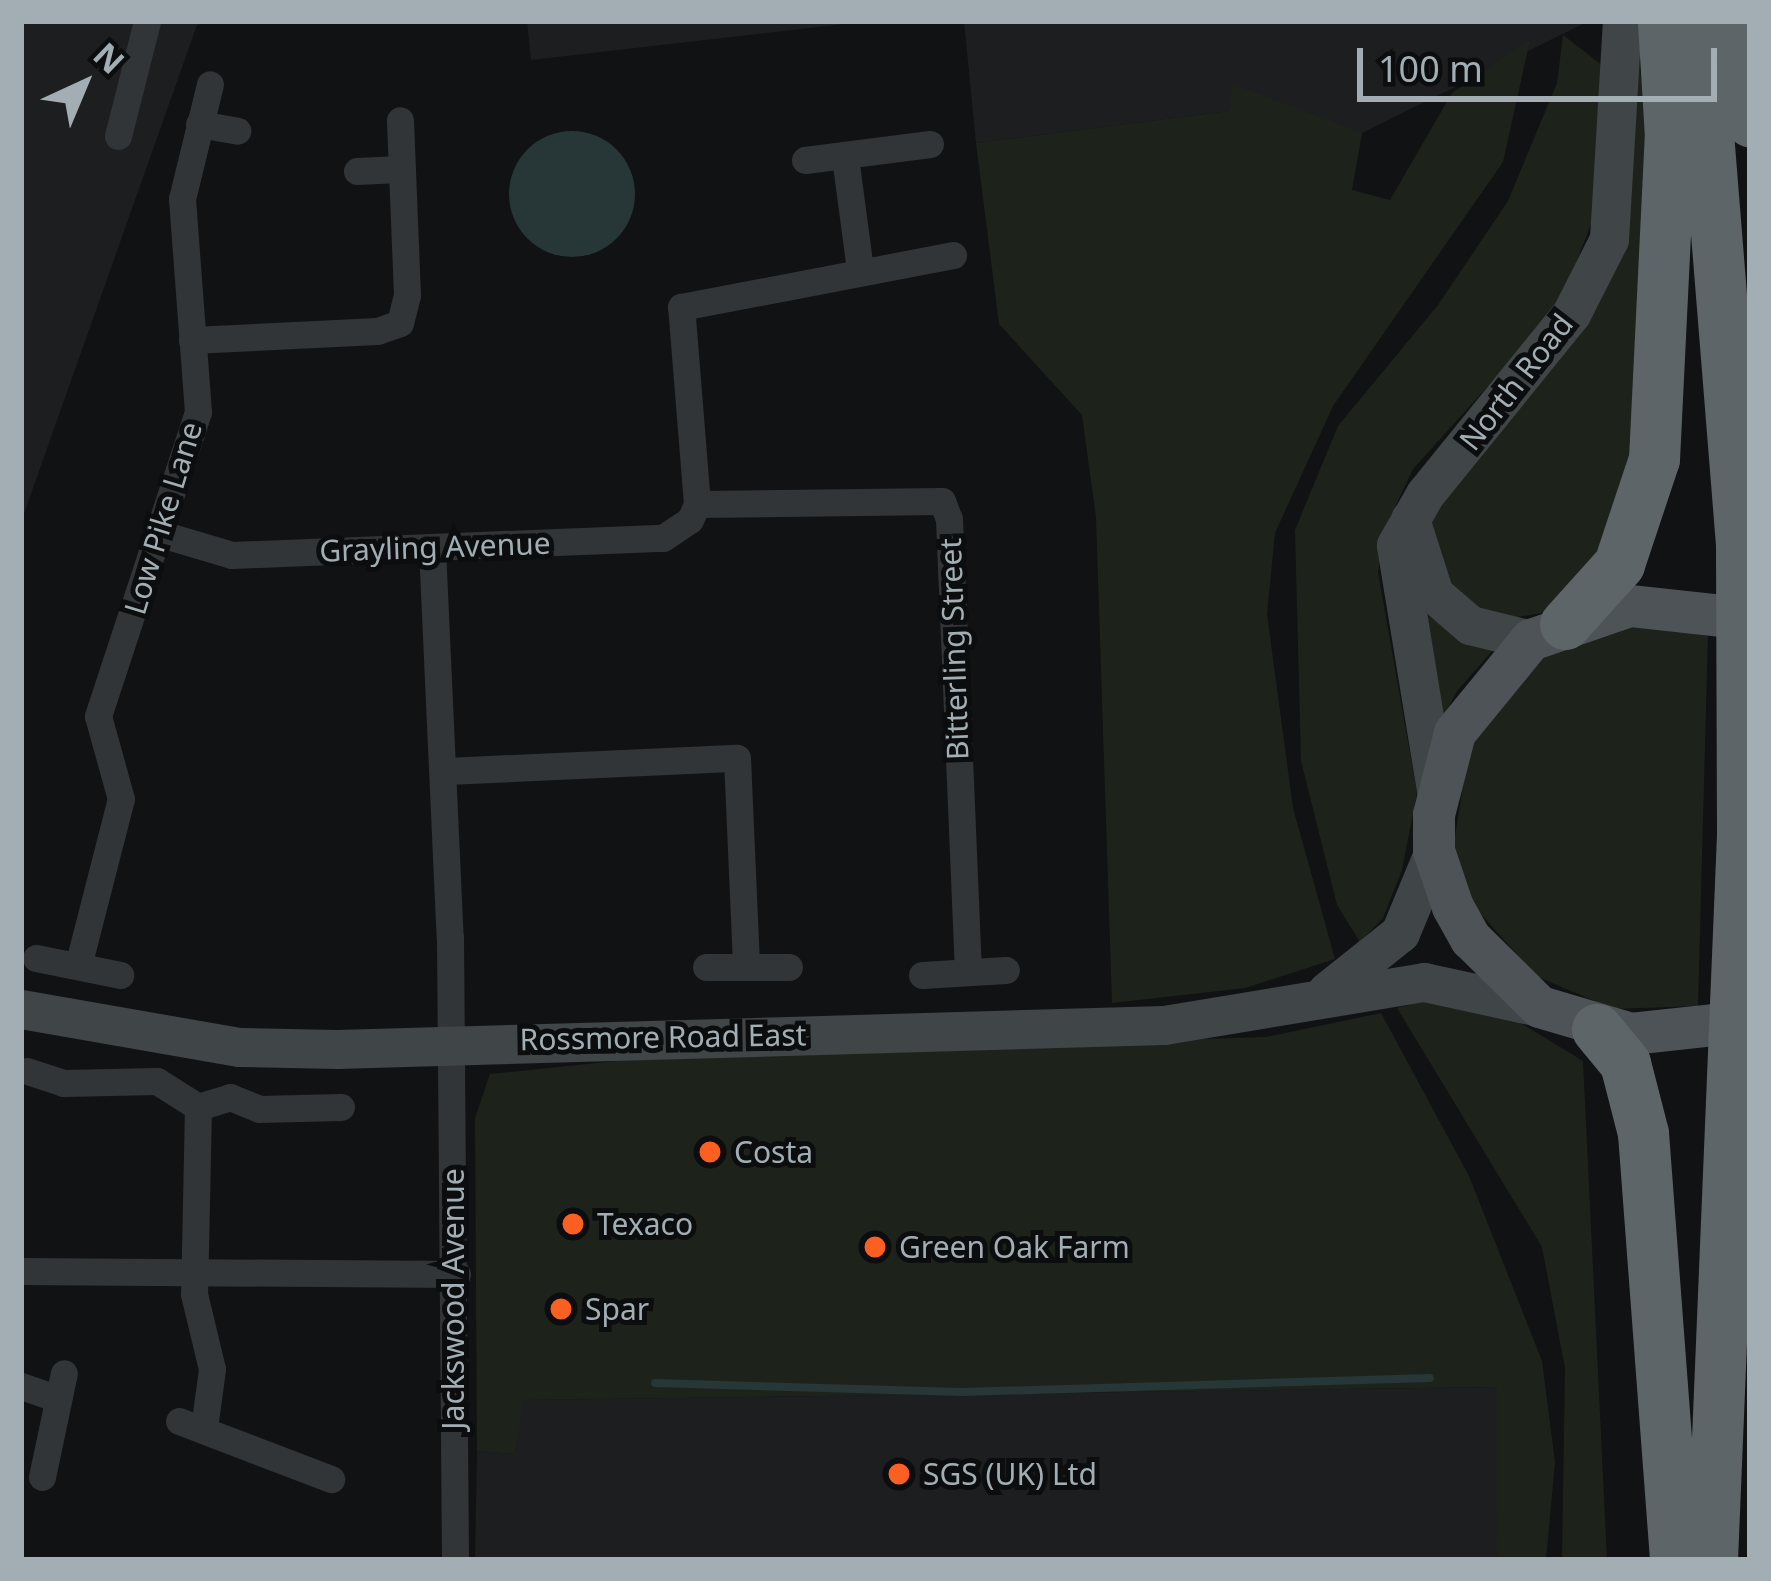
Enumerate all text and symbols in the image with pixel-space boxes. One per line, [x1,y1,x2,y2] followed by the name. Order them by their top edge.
[24,24,144,144] north arrow
[1363,24,1723,98] scale bar
[84,32,135,83] text: N
[1378,44,1483,93] text: 100 m
[1452,307,1580,457] street label: North Road
[117,417,209,619] street label: Low Pike Lane
[319,525,551,569] street label: Grayling Avenue
[932,537,976,761] street label: Bitterling Street
[519,1016,807,1058] street label: Rossmore Road East
[734,1134,813,1170] place label: Costa
[697,1139,723,1165] marker: Costa
[435,1168,471,1430] street label: Jackswood Avenue
[597,1206,693,1242] place label: Texaco
[560,1211,586,1237] marker: Texaco
[899,1229,1130,1265] place label: Green Oak Farm
[862,1234,888,1260] marker: Green Oak Farm
[585,1291,649,1327] place label: Spar
[548,1296,574,1322] marker: Spar
[923,1456,1097,1492] place label: SGS (UK) Ltd
[886,1461,912,1487] marker: SGS (UK) Ltd

